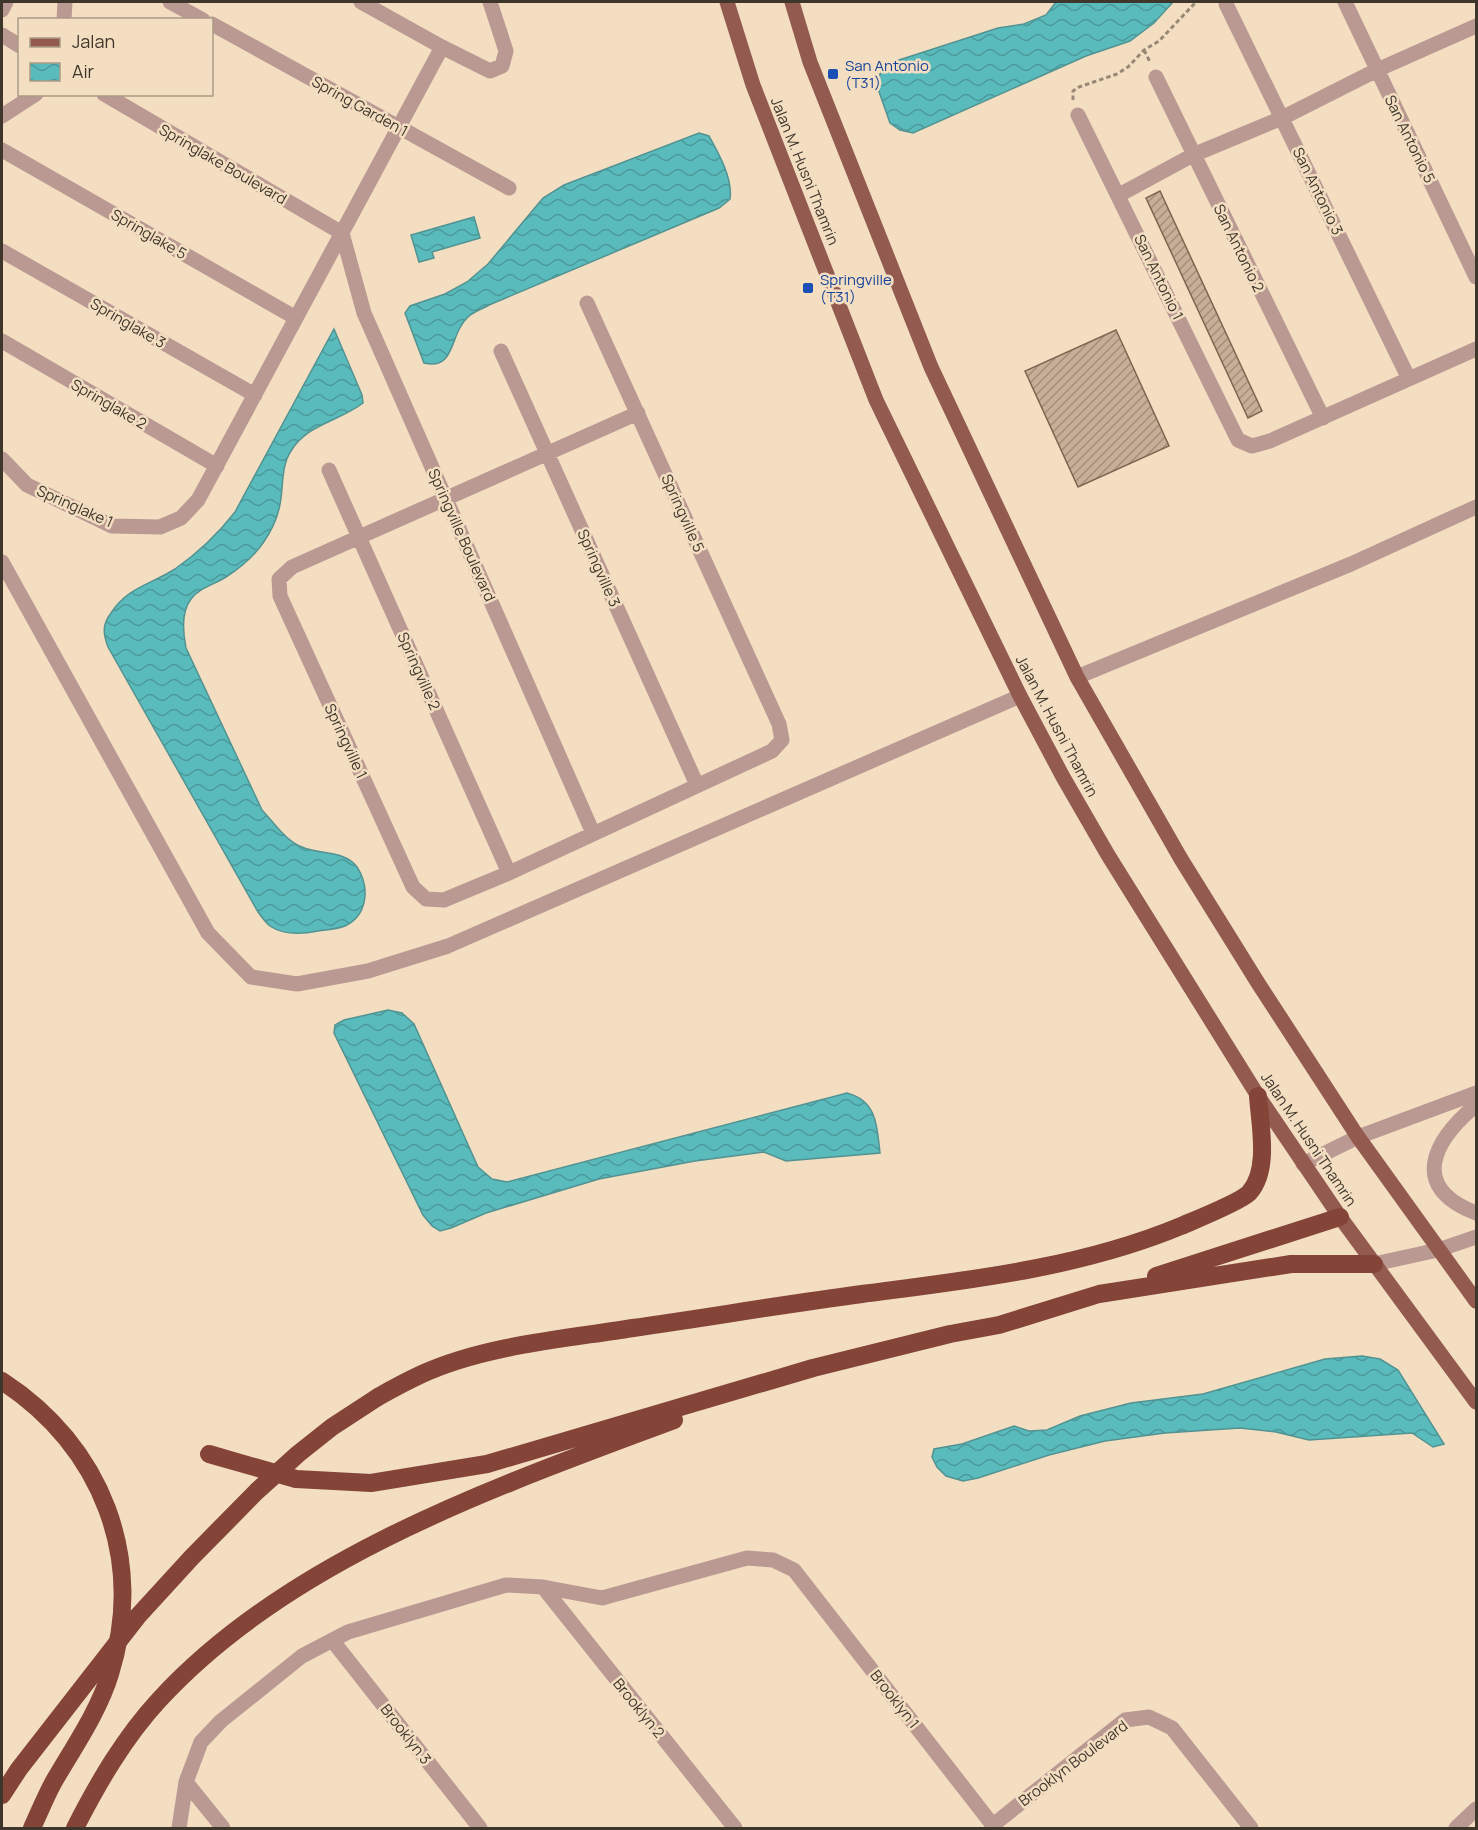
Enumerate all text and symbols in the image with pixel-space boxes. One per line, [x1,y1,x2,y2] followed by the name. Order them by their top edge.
[18,18,213,96] legend
[72,29,115,53] text: Jalan
[845,55,929,93] place label: San Antonio (T31)
[72,59,95,83] text: Air
[826,67,840,81] marker: San Antonio (T31)
[308,71,412,141] street label: Spring Garden 1
[1380,92,1440,186] street label: San Antonio 5
[766,94,844,248] street label: Jalan M. Husni Thamrin
[155,119,291,209] street label: Springlake Boulevard
[1288,144,1348,238] street label: San Antonio 3
[1209,201,1269,295] street label: San Antonio 2
[107,204,191,264] street label: Springlake 5
[1129,231,1189,323] street label: San Antonio 1
[820,269,892,307] place label: Springville (T31)
[801,281,815,295] marker: Springville (T31)
[86,293,170,353] street label: Springlake 3
[67,374,151,434] street label: Springlake 2
[423,465,501,605] street label: Springville Boulevard
[656,471,710,555] street label: Springville 5
[33,480,117,532] street label: Springlake 1
[573,526,625,610] street label: Springville 3
[392,629,446,713] street label: Springville 2
[1011,651,1103,801] street label: Jalan M. Husni Thamrin
[319,700,373,782] street label: Springville 1
[1256,1068,1362,1210] street label: Jalan M. Husni Thamrin
[866,1665,924,1733] street label: Brooklyn 1
[608,1674,670,1742] street label: Brooklyn 2
[376,1699,436,1769] street label: Brooklyn 3
[1014,1715,1132,1811] street label: Brooklyn Boulevard

